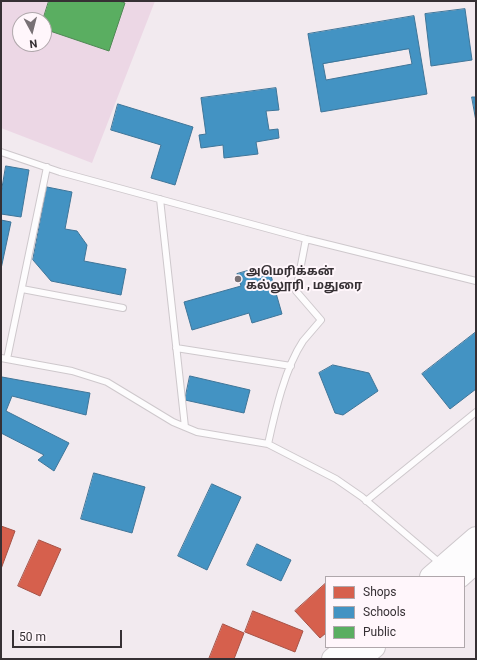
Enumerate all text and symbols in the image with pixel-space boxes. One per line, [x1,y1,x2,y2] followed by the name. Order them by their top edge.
[12,12,52,52] north arrow
[29,36,38,50] text: N
[246,265,362,293] place label: அமெரிக்கன் கல்லூரி , மதுரை
[233,274,243,284] marker: அமெரிக்கன் கல்லூரி , மதுரை
[325,576,465,648] legend
[363,585,397,599] text: Shops
[363,605,406,619] text: Schools
[14,622,124,648] scale bar
[363,625,396,639] text: Public
[19,630,46,644] text: 50 m

